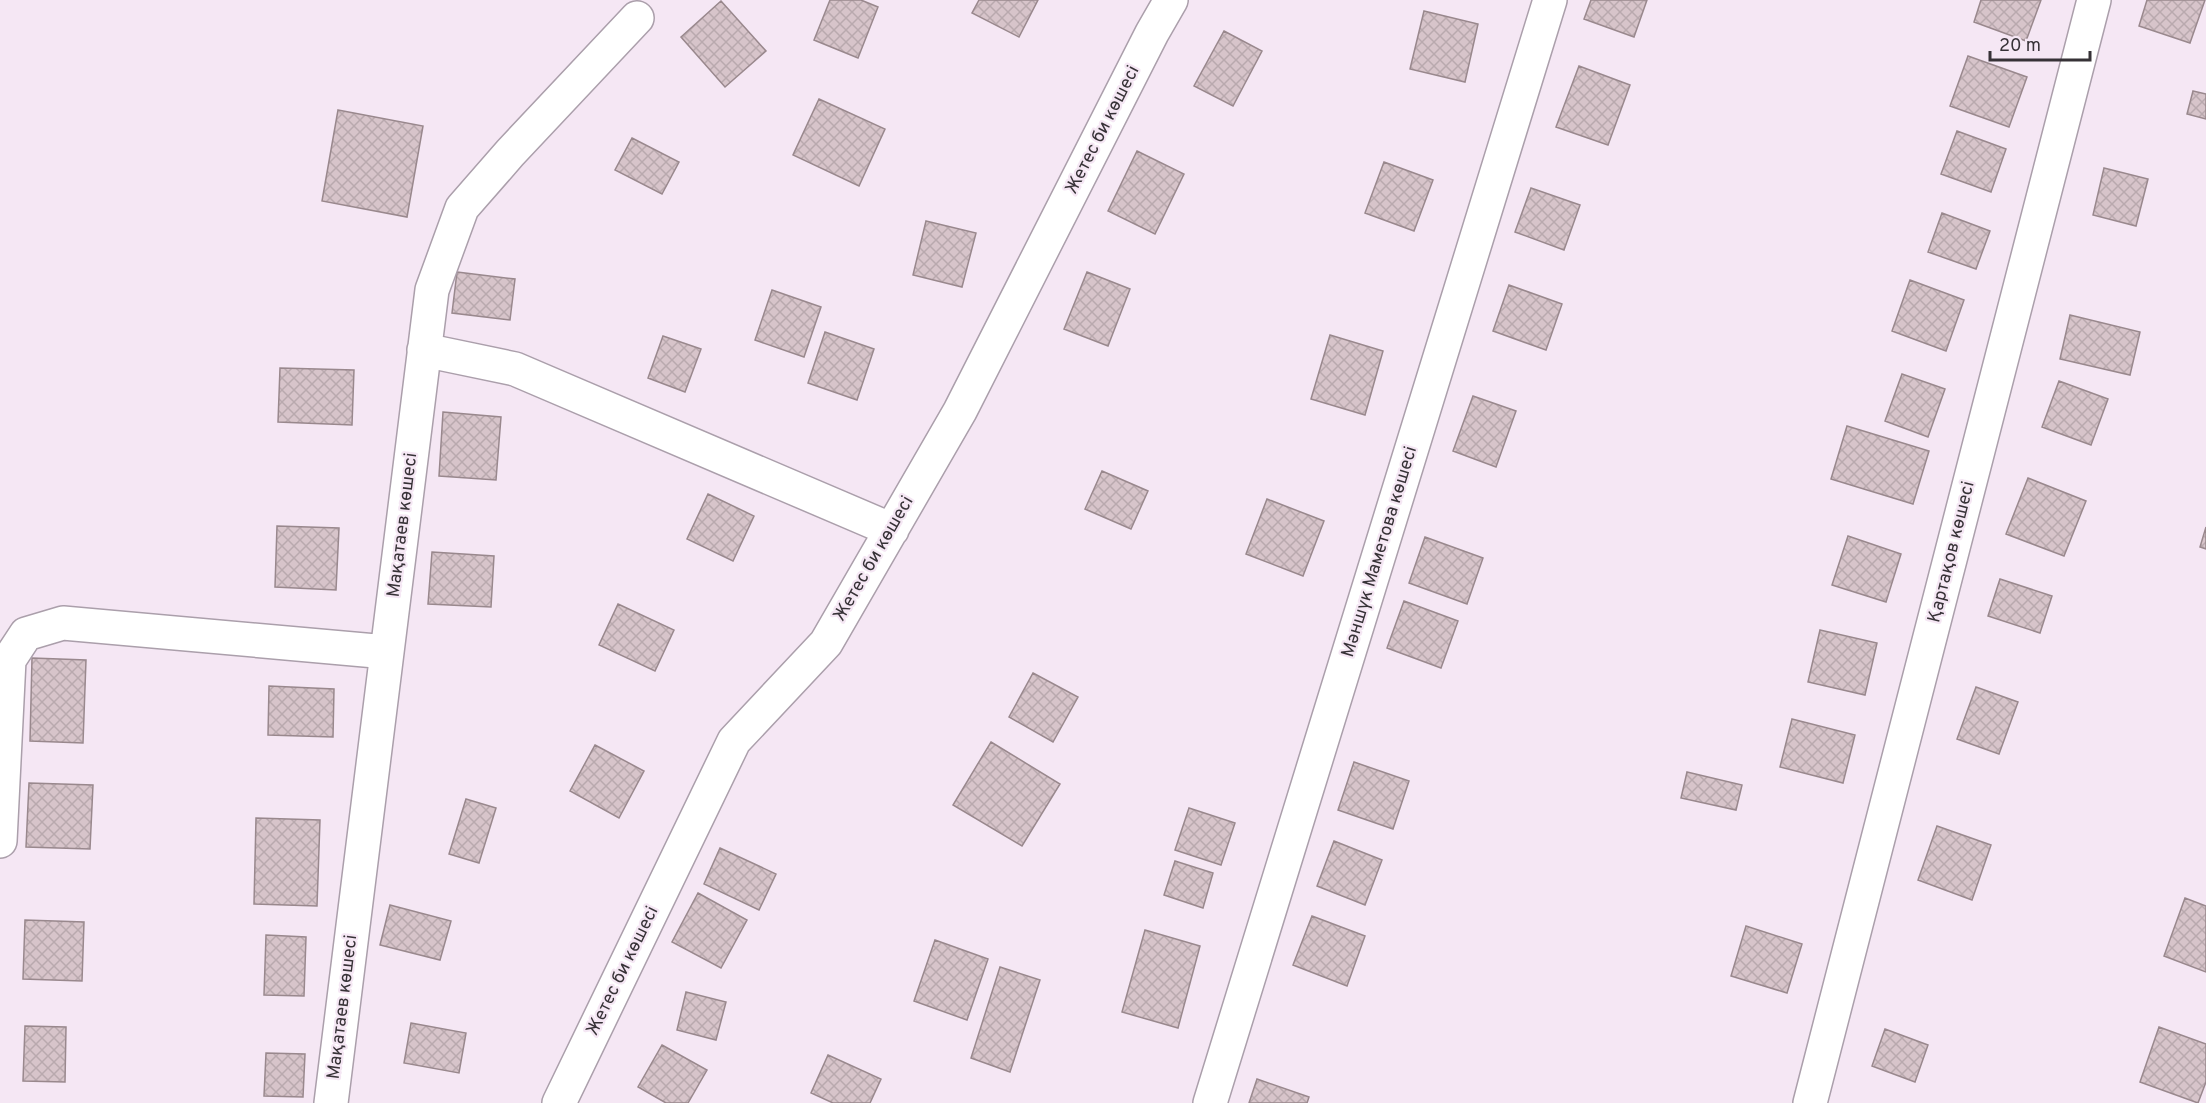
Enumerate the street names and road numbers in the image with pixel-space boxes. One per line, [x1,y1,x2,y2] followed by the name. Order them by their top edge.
[1061,62,1145,198] street label: Жетес би көшесі
[1337,444,1423,660] street label: Мәншүк Маметова көшесі
[383,451,423,599] street label: Мақатаев көшесі
[1923,479,1981,625] street label: Қартақов көшесі
[829,492,919,626] street label: Жетес би көшесі
[582,903,664,1039] street label: Жетес би көшесі
[323,933,363,1081] street label: Мақатаев көшесі

